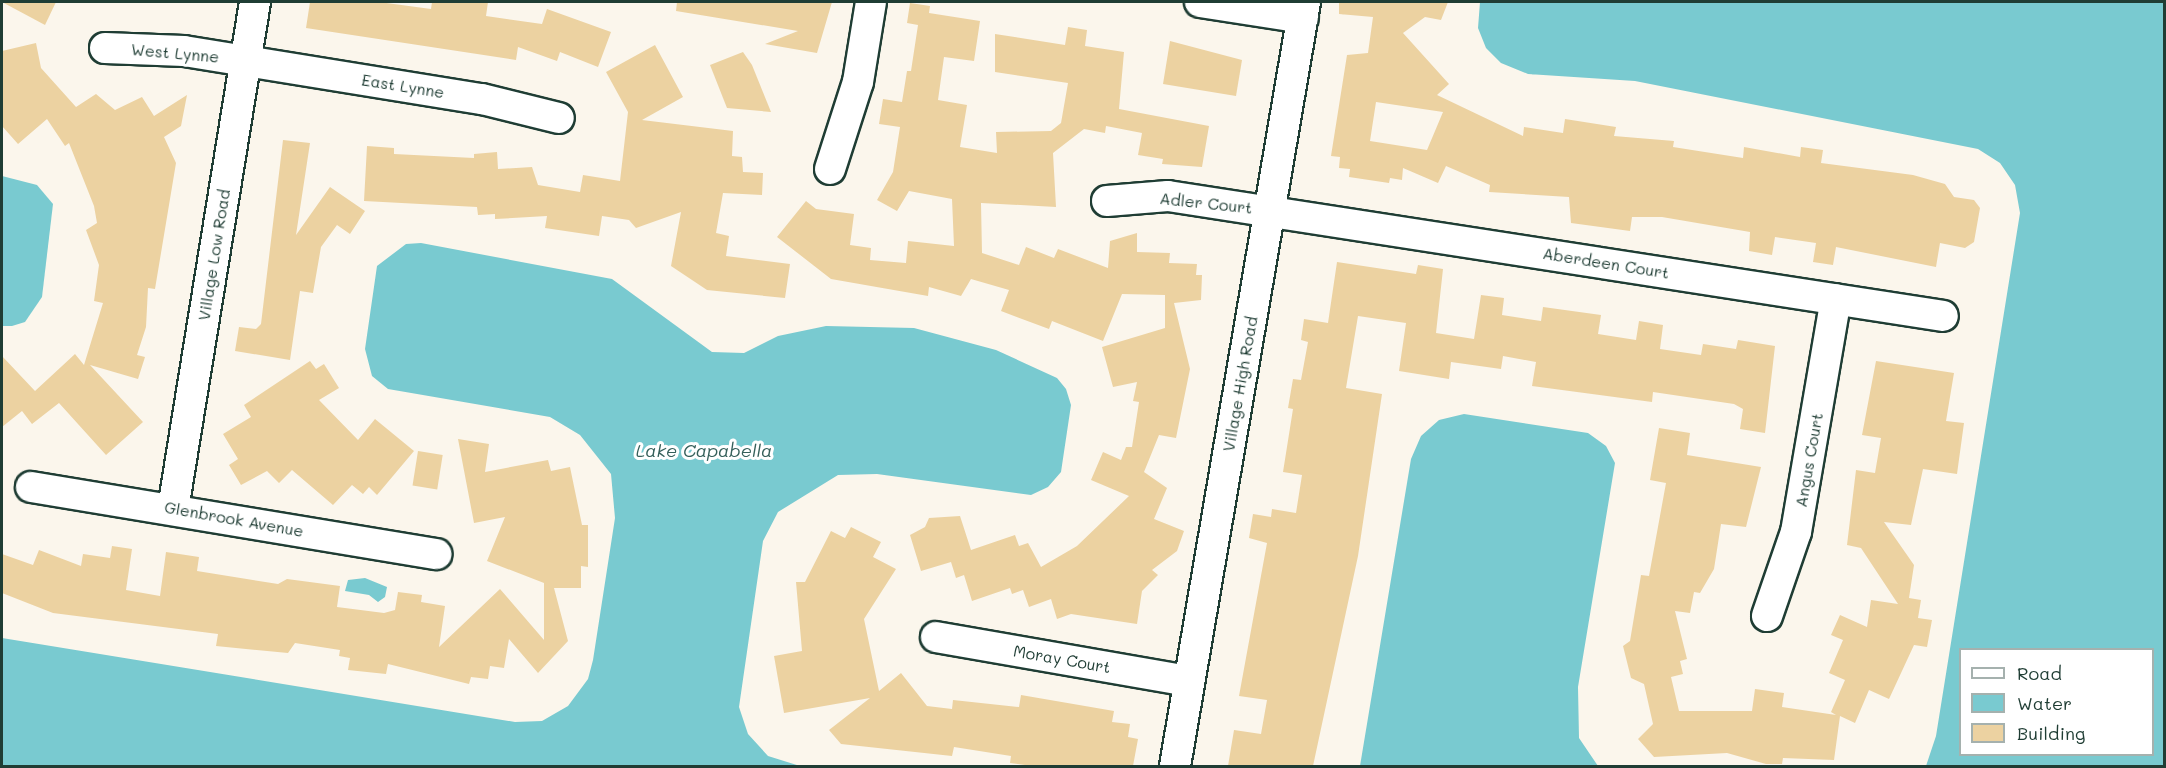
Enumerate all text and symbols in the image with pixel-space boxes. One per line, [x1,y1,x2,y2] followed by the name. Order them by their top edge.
[130,40,220,66] street label: West Lynne
[360,70,446,102] street label: East Lynne
[194,188,234,322] street label: Village Low Road
[1159,189,1253,217] street label: Adler Court
[1541,244,1671,282] street label: Aberdeen Court
[1219,315,1261,453] street label: Village High Road
[1791,411,1827,509] street label: Angus Court
[636,439,772,461] water label: Lake Capabella
[163,497,305,541] street label: Glenbrook Avenue
[1012,641,1112,677] street label: Moray Court
[1959,648,2154,756] legend
[2017,661,2062,685] text: Road
[2017,691,2072,715] text: Water
[2017,721,2085,745] text: Building

